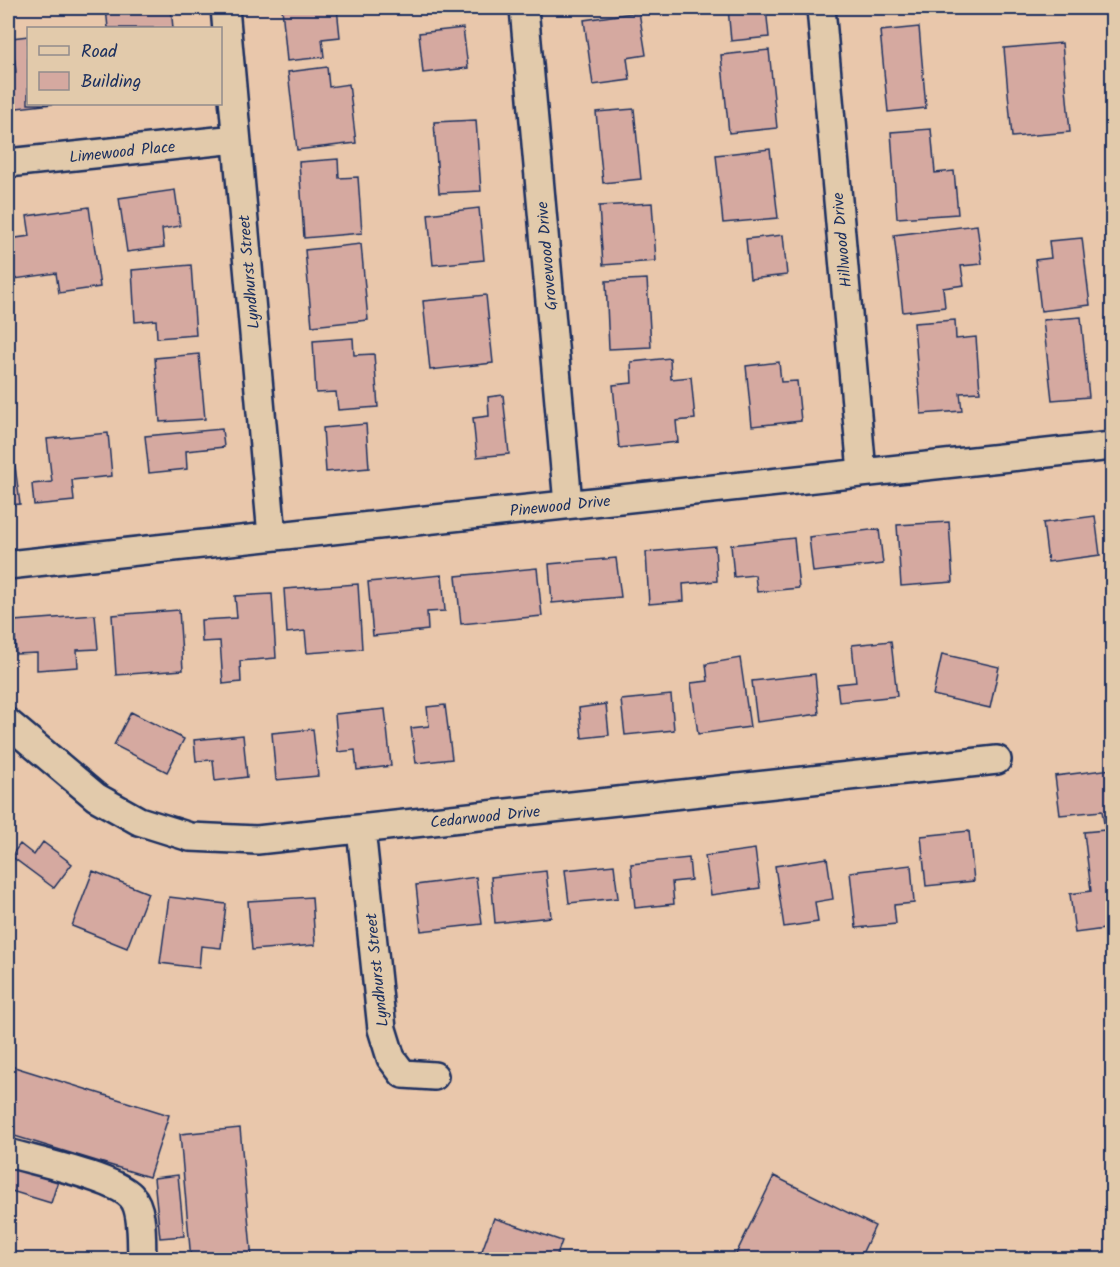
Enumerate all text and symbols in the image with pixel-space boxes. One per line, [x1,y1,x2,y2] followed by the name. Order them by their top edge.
[27,27,222,105] legend
[81,38,118,67] text: Road
[81,68,141,97] text: Building
[68,134,176,170] street label: Limewood Place
[826,191,859,288] street label: Hillwood Drive
[530,200,565,311] street label: Grovewood Drive
[232,213,267,330] street label: Lyndhurst Street
[508,489,612,524] street label: Pinewood Drive
[429,799,541,836] street label: Cedarwood Drive
[359,911,396,1028] street label: Lyndhurst Street

